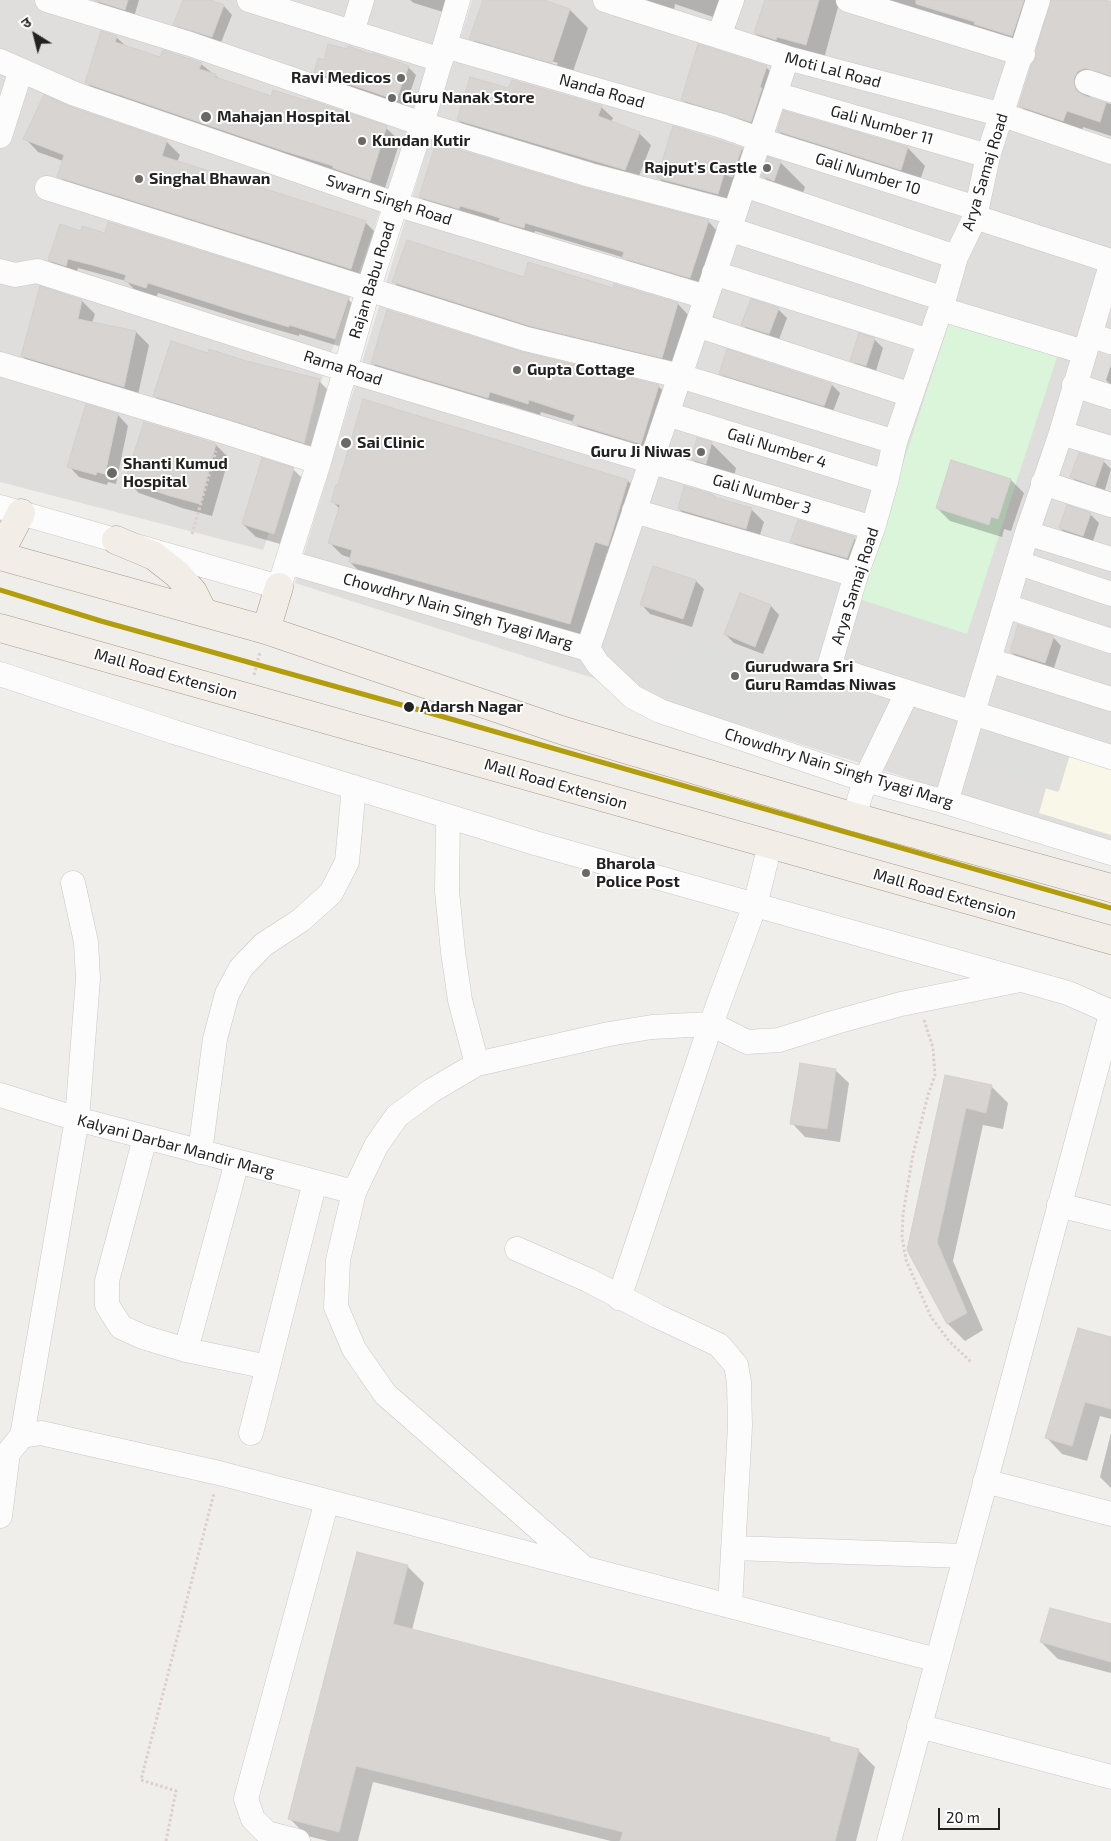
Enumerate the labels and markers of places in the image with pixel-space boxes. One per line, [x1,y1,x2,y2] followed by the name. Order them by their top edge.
[291,68,391,88] place label: Ravi Medicos
[395,72,407,84] marker: Ravi Medicos
[402,88,534,108] place label: Guru Nanak Store
[386,92,398,104] marker: Guru Nanak Store
[217,107,350,127] place label: Mahajan Hospital
[199,110,213,124] marker: Mahajan Hospital
[372,131,470,151] place label: Kundan Kutir
[356,135,368,147] marker: Kundan Kutir
[644,158,757,178] place label: Rajput's Castle
[761,162,773,174] marker: Rajput's Castle
[149,169,270,189] place label: Singhal Bhawan
[133,173,145,185] marker: Singhal Bhawan
[527,360,635,380] place label: Gupta Cottage
[511,364,523,376] marker: Gupta Cottage
[357,433,425,453] place label: Sai Clinic
[339,436,353,450] marker: Sai Clinic
[590,442,691,462] place label: Guru Ji Niwas
[695,446,707,458] marker: Guru Ji Niwas
[123,454,228,492] place label: Shanti Kumud Hospital
[105,466,119,480] marker: Shanti Kumud Hospital
[745,657,896,695] place label: Gurudwara Sri Guru Ramdas Niwas
[729,670,741,682] marker: Gurudwara Sri Guru Ramdas Niwas
[420,697,523,717] place label: Adarsh Nagar
[402,700,416,714] marker: Adarsh Nagar
[596,854,680,892] place label: Bharola Police Post
[580,867,592,879] marker: Bharola Police Post

